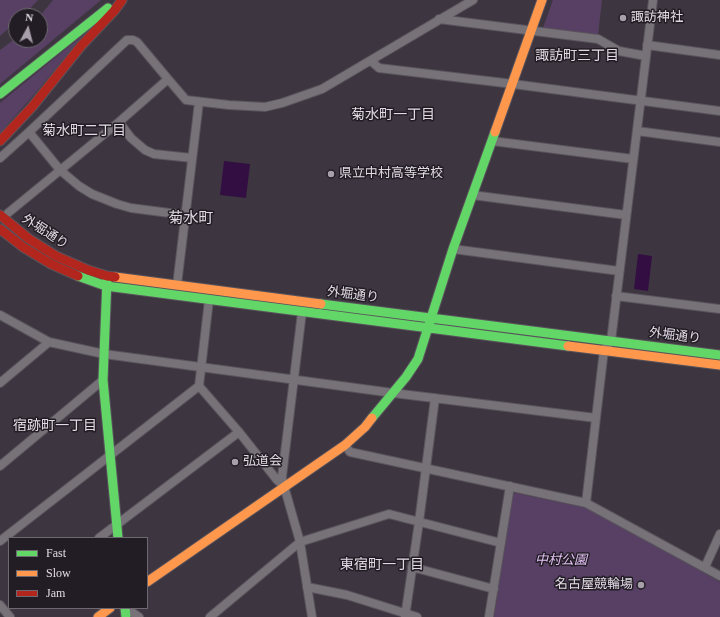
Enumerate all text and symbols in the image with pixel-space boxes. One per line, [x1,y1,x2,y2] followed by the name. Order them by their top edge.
[8,8,48,48] north arrow
[631,10,683,26] place label: 諏訪神社
[25,11,34,24] text: N
[618,13,628,23] marker: 諏訪神社
[535,48,619,64] district label: 諏訪町三丁目
[351,107,435,123] district label: 菊水町一丁目
[42,123,126,139] district label: 菊水町二丁目
[339,166,443,182] place label: 県立中村高等学校
[326,169,336,179] marker: 県立中村高等学校
[169,210,213,228] district label: 菊水町
[19,211,71,253] street label: 外堀通り
[326,284,380,306] street label: 外堀通り
[648,325,702,347] street label: 外堀通り
[13,418,97,434] district label: 宿跡町一丁目
[243,454,282,470] place label: 弘道会
[230,457,240,467] marker: 弘道会
[8,537,148,609] legend
[46,546,66,560] text: Fast
[535,553,587,569] park label: 中村公園
[340,557,424,573] district label: 東宿町一丁目
[46,566,71,580] text: Slow
[555,577,633,593] place label: 名古屋競輪場
[636,580,646,590] marker: 名古屋競輪場
[46,586,65,600] text: Jam

